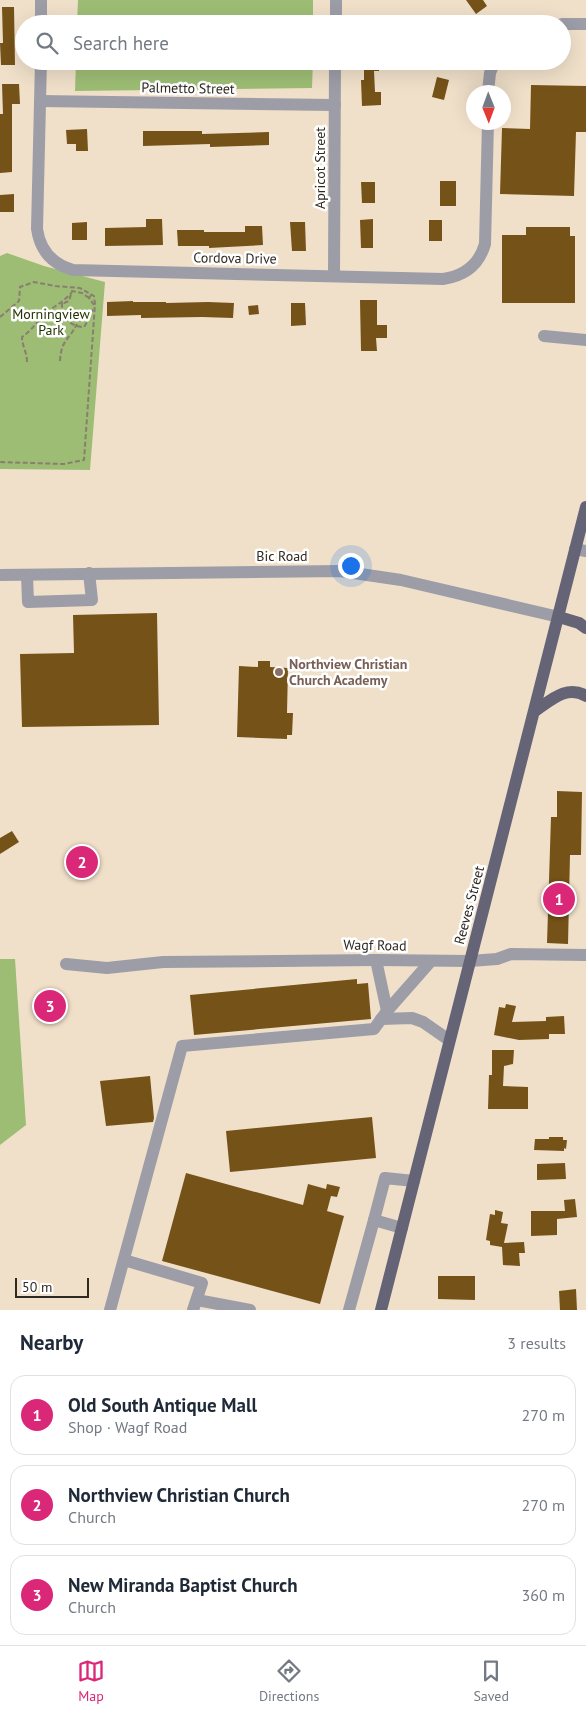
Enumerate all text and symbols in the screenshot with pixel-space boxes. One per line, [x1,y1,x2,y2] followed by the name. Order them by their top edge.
[15,15,571,70] search box
[33,29,61,57] icon: search
[73,31,169,55] text: Search here
[141,78,235,98] street label: Palmetto Street
[466,85,511,130] north arrow
[311,127,329,209] street label: Apricot Street
[193,248,277,268] street label: Cordova Drive
[12,305,91,339] park label: Morningview Park
[256,547,308,565] street label: Bic Road
[338,553,364,579] your location
[289,655,407,689] place label: Northview Christian Church Academy
[273,666,285,678] marker: Northview Christian Church Academy
[66,843,98,881] pin: 2
[450,864,488,946] street label: Reeves Street
[543,880,575,918] pin: 1
[343,935,407,955] street label: Wagf Road
[34,987,66,1025] pin: 3
[15,1275,89,1298] scale bar
[22,1278,52,1296] text: 50 m
[20,1329,83,1356] text: Nearby
[507,1333,566,1353] text: 3 results
[68,1393,257,1417] text: Old South Antique Mall
[32,1405,42,1425] text: 1
[522,1405,565,1425] text: 270 m
[68,1417,187,1437] text: Shop · Wagf Road
[68,1483,290,1507] text: Northview Christian Church
[32,1495,42,1515] text: 2
[522,1495,565,1515] text: 270 m
[68,1507,116,1527] text: Church
[68,1573,298,1597] text: New Miranda Baptist Church
[32,1585,42,1605] text: 3
[522,1585,565,1605] text: 360 m
[68,1597,116,1617] text: Church
[77,1657,105,1705] tab: Map
[259,1657,319,1705] tab: Directions
[473,1657,509,1705] tab: Saved

